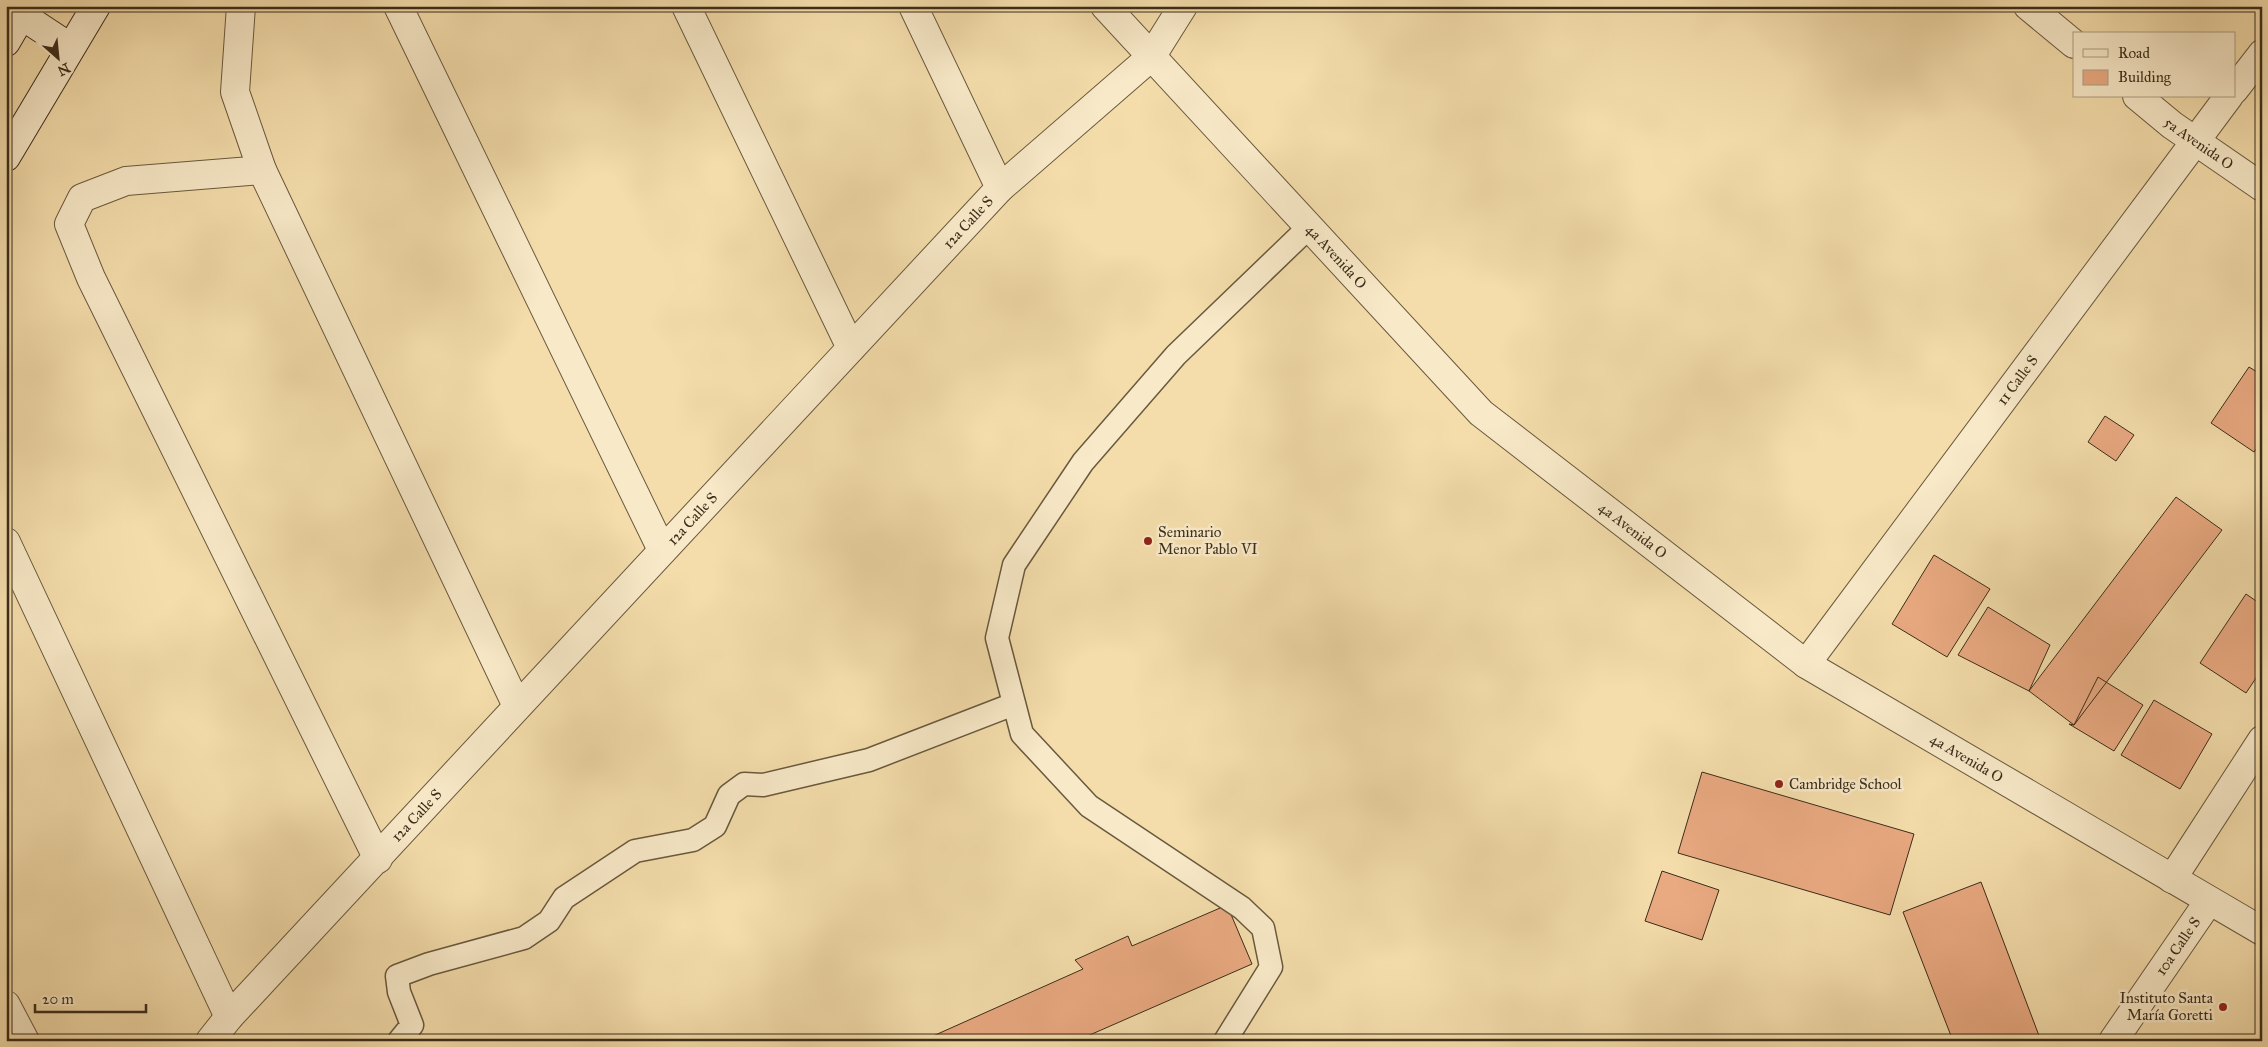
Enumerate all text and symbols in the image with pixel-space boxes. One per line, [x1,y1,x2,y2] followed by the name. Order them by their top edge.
[32,32,82,82] north arrow
[2073,32,2236,98] legend
[2118,44,2150,62] text: Road
[54,59,73,79] text: N
[2118,68,2172,86] text: Building
[2160,113,2237,174] street label: 5a Avenida O
[939,192,997,252] street label: 12a Calle S
[1302,220,1371,293] street label: 4a Avenida O
[1993,351,2042,409] street label: 11 Calle S
[663,489,721,549] street label: 12a Calle S
[1595,498,1671,562] street label: 4a Avenida O
[1158,523,1258,558] place label: Seminario Menor Pablo VI
[1142,535,1154,547] marker: Seminario Menor Pablo VI
[1927,730,2006,786] street label: 4a Avenida O
[1789,775,1903,793] place label: Cambridge School
[1773,778,1785,790] marker: Cambridge School
[388,785,446,846] street label: 12a Calle S
[2152,913,2204,979] street label: 10a Calle S
[35,982,146,1014] scale bar
[2119,989,2214,1024] place label: Instituto Santa María Goretti
[42,990,74,1008] text: 20 m
[2217,1001,2229,1013] marker: Instituto Santa María Goretti

